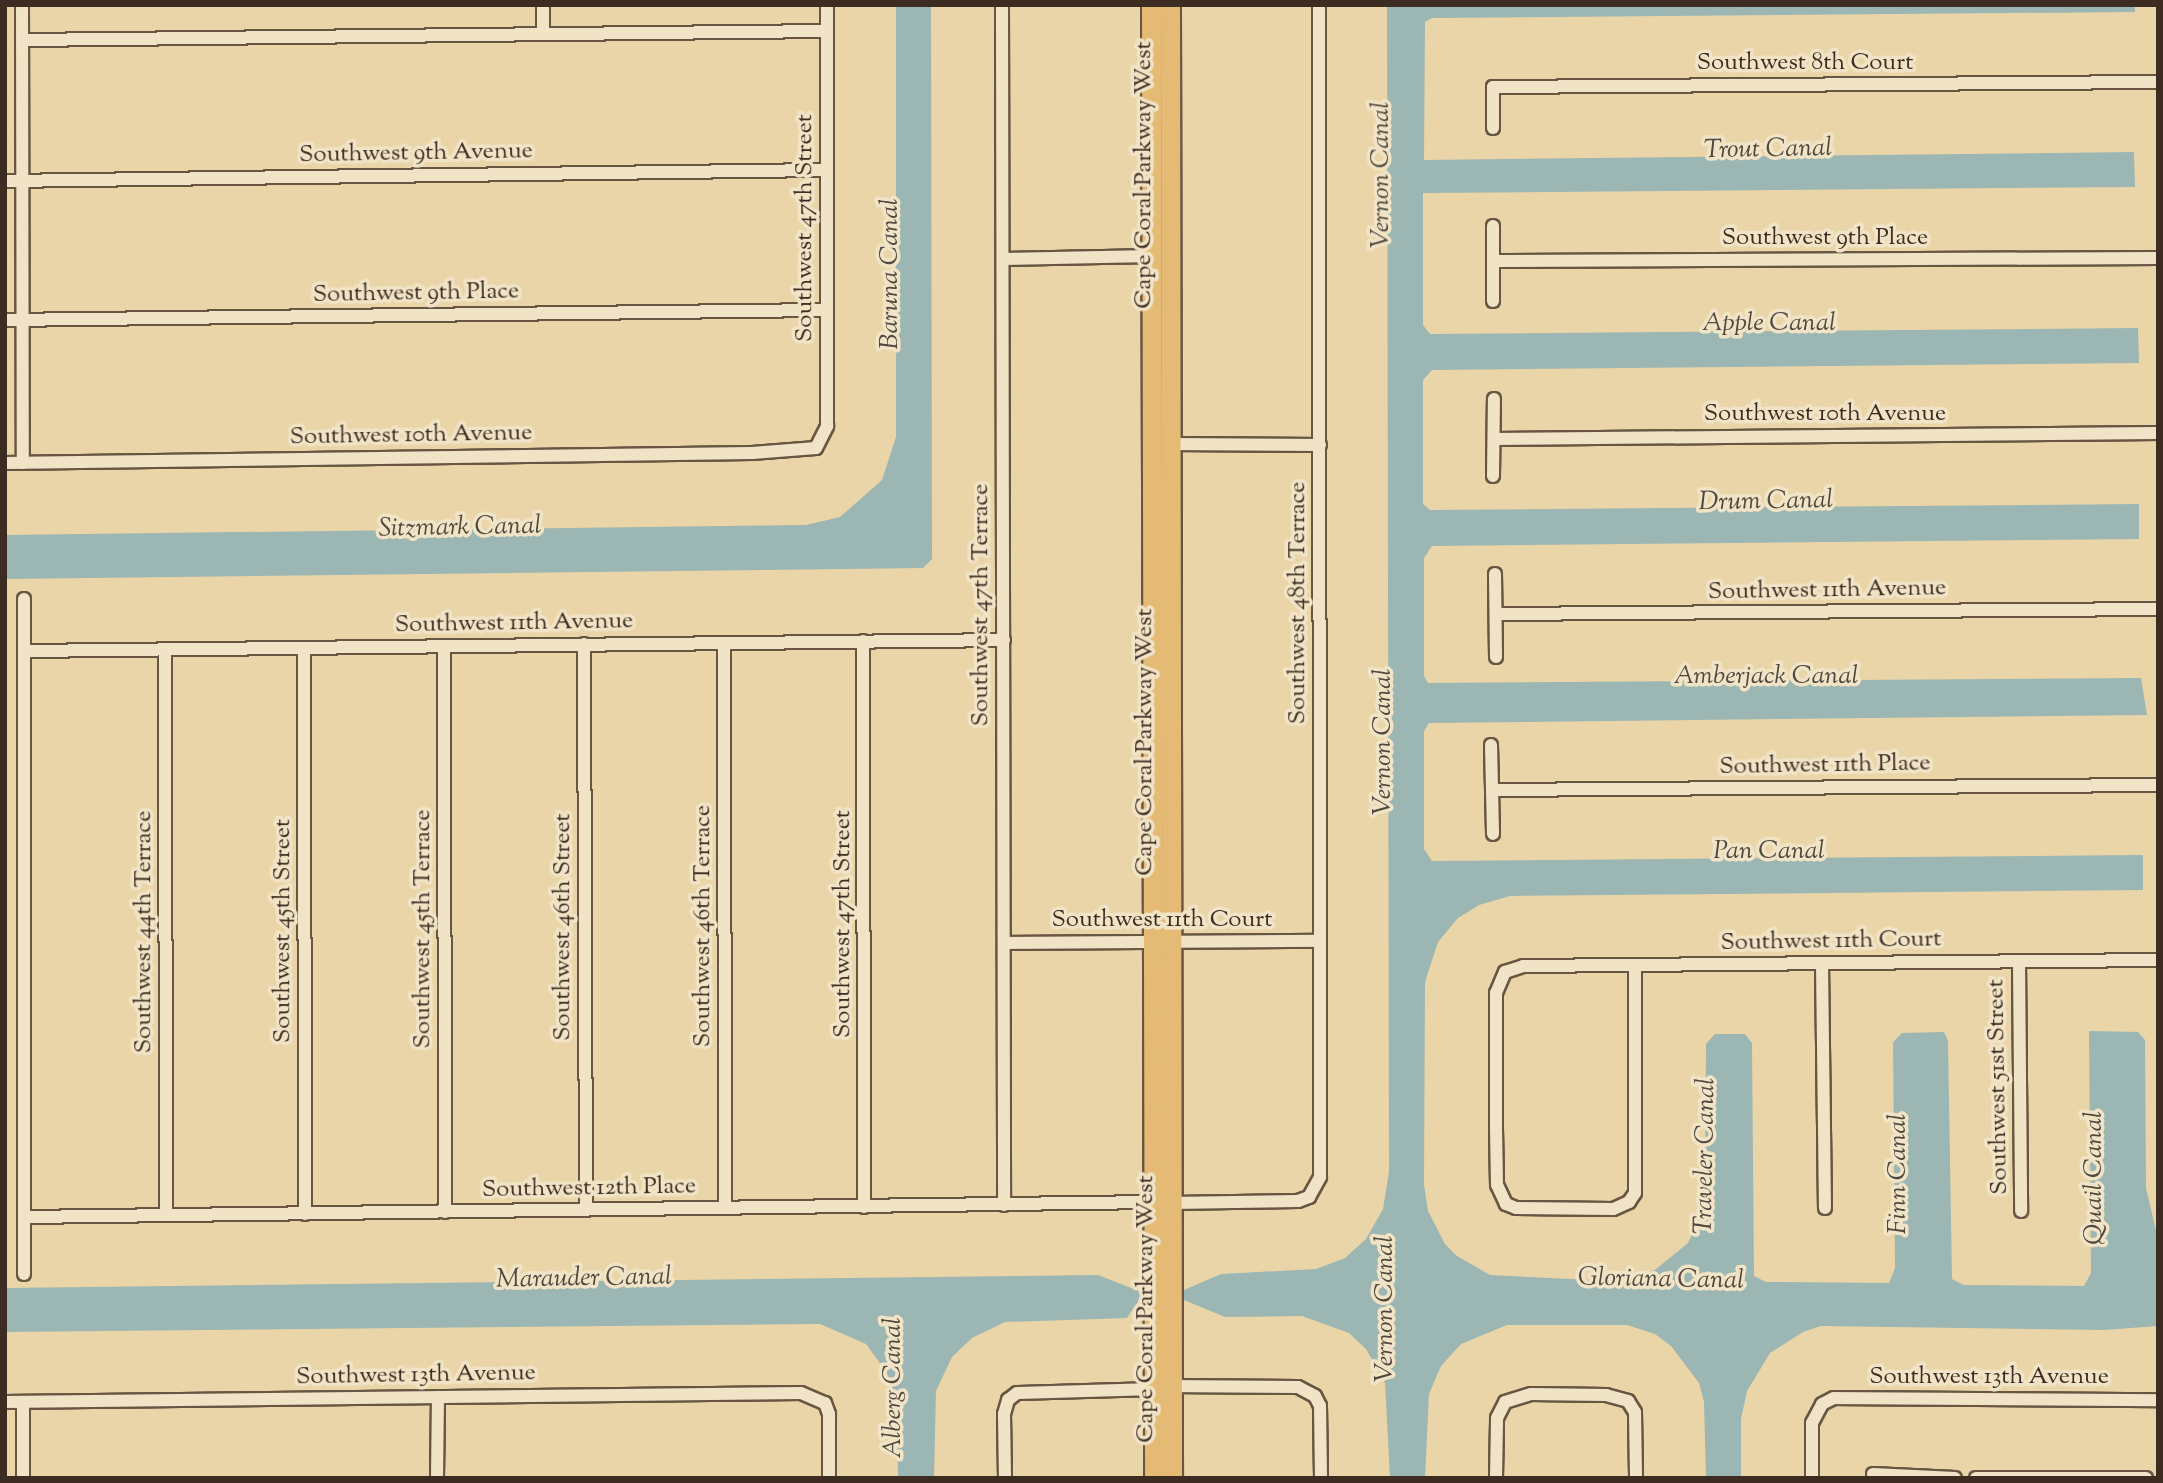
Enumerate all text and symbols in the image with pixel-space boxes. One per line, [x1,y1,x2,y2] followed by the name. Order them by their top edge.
[1131,41,1159,309] street label: Cape Coral Parkway West
[1697,50,1913,78] street label: Southwest 8th Court
[1366,102,1398,248] water label: Vernon Canal
[792,114,820,342] street label: Southwest 47th Street
[1704,133,1832,167] water label: Trout Canal
[299,138,533,170] street label: Southwest 9th Avenue
[875,198,907,350] water label: Baruna Canal
[1722,225,1928,253] street label: Southwest 9th Place
[313,278,519,310] street label: Southwest 9th Place
[1702,308,1836,340] water label: Apple Canal
[1704,401,1946,429] street label: Southwest 10th Avenue
[289,419,533,453] street label: Southwest 10th Avenue
[1285,482,1313,724] street label: Southwest 48th Terrace
[968,484,996,726] street label: Southwest 47th Terrace
[1698,485,1834,519] water label: Drum Canal
[378,511,542,545] water label: Sitzmark Canal
[1708,575,1946,607] street label: Southwest 11th Avenue
[395,608,633,640] street label: Southwest 11th Avenue
[1132,608,1160,876] street label: Cape Coral Parkway West
[1673,661,1859,693] water label: Amberjack Canal
[1368,669,1400,815] water label: Vernon Canal
[1719,750,1931,782] street label: Southwest 11th Place
[690,805,718,1047] street label: Southwest 46th Terrace
[410,810,438,1048] street label: Southwest 45th Terrace
[830,810,858,1038] street label: Southwest 47th Street
[131,811,159,1053] street label: Southwest 44th Terrace
[550,813,578,1041] street label: Southwest 46th Street
[270,819,298,1043] street label: Southwest 45th Street
[1713,836,1825,868] water label: Pan Canal
[1051,907,1273,935] street label: Southwest 11th Court
[1720,926,1942,958] street label: Southwest 11th Court
[1983,979,2015,1195] street label: Southwest 51st Street
[1689,1078,1723,1234] water label: Traveler Canal
[2079,1111,2111,1245] water label: Quail Canal
[1883,1114,1915,1234] water label: Finn Canal
[482,1173,696,1205] street label: Southwest 12th Place
[1133,1175,1161,1443] street label: Cape Coral Parkway West
[1370,1236,1402,1382] water label: Vernon Canal
[496,1262,672,1296] water label: Marauder Canal
[1578,1263,1744,1297] water label: Gloriana Canal
[878,1317,910,1459] water label: Alberg Canal
[296,1360,536,1392] street label: Southwest 13th Avenue
[1869,1364,2109,1392] street label: Southwest 13th Avenue

